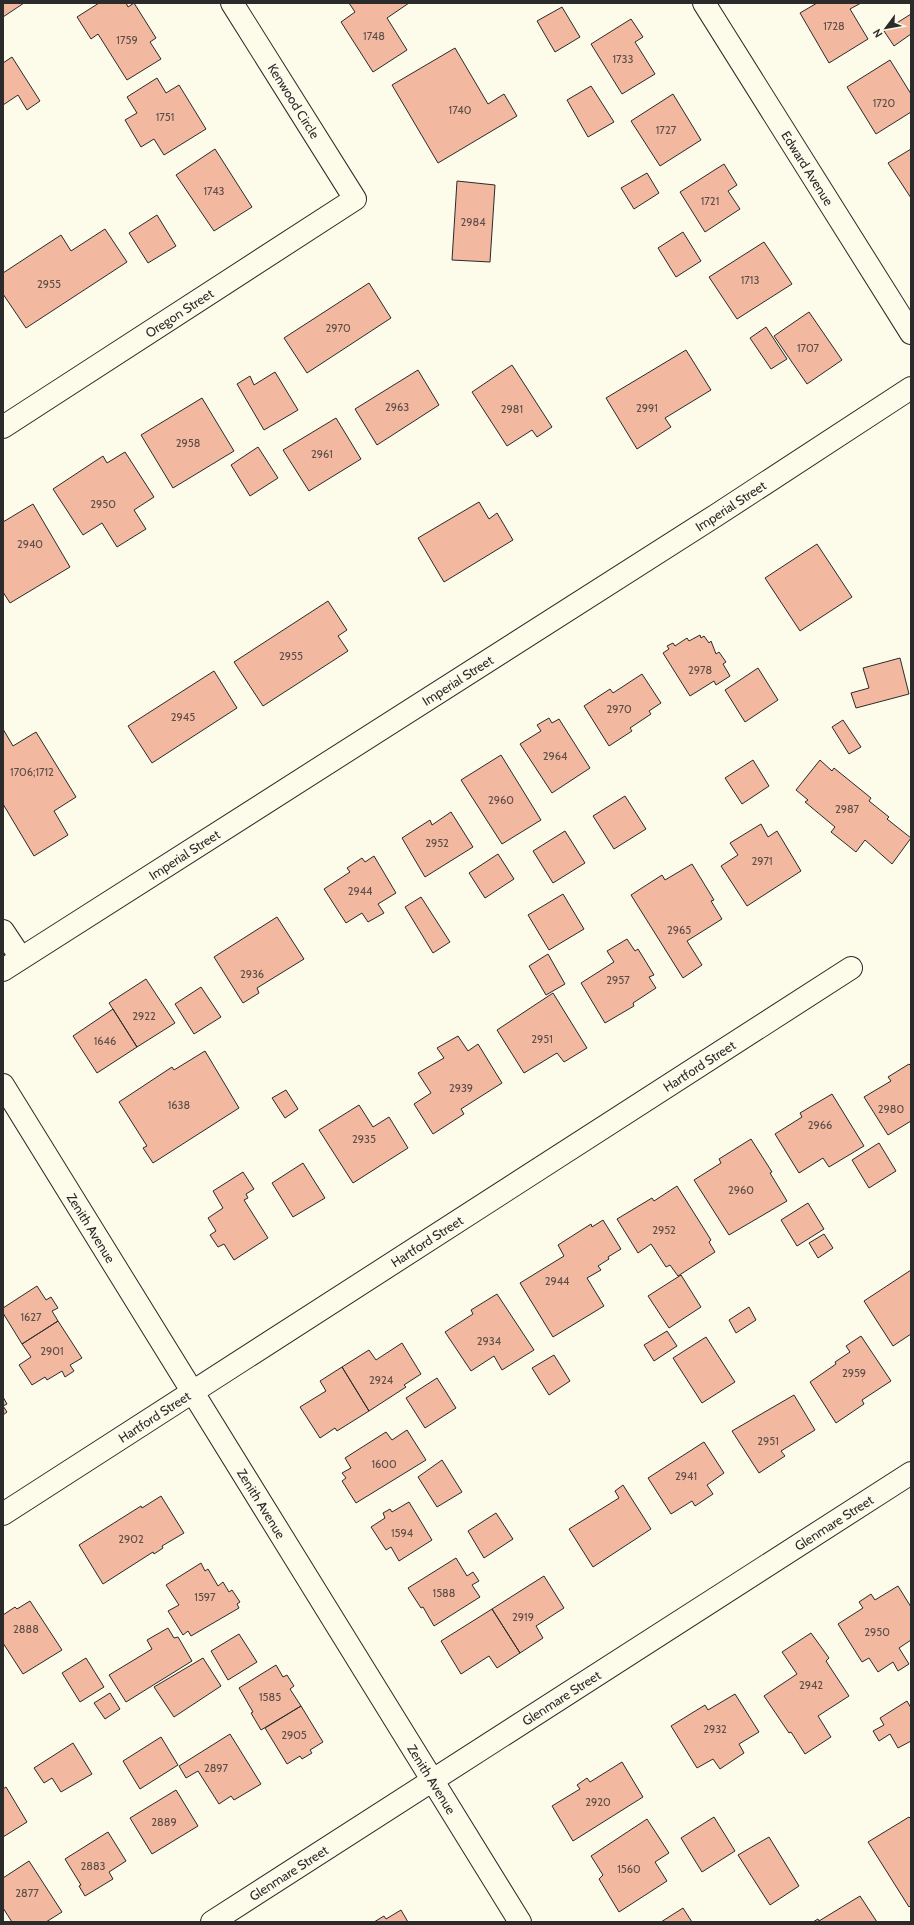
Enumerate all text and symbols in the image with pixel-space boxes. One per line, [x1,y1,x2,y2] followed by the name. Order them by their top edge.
[866,8,906,48] north arrow
[823,19,845,33] house number: 1728
[870,26,886,40] text: N
[363,29,385,43] house number: 1748
[116,33,138,47] house number: 1759
[612,52,634,66] house number: 1733
[265,61,324,142] street label: Kenwood Circle
[873,96,896,110] house number: 1720
[449,103,472,117] house number: 1740
[156,110,174,124] house number: 1751
[656,123,677,137] house number: 1727
[778,128,837,209] street label: Edward Avenue
[203,184,225,198] house number: 1743
[701,194,719,208] house number: 1721
[460,215,486,229] house number: 2984
[741,273,759,287] house number: 1713
[37,277,61,291] house number: 2955
[142,285,217,341] street label: Oregon Street
[325,321,351,335] house number: 2970
[797,341,820,355] house number: 1707
[385,400,409,414] house number: 2963
[636,401,658,415] house number: 2991
[501,402,523,416] house number: 2981
[176,436,200,450] house number: 2958
[311,447,333,461] house number: 2961
[692,477,769,535] street label: Imperial Street
[90,497,116,511] house number: 2950
[17,537,43,551] house number: 2940
[279,649,303,663] house number: 2955
[419,651,496,709] street label: Imperial Street
[688,663,712,677] house number: 2978
[606,702,632,716] house number: 2970
[171,710,195,724] house number: 2945
[543,749,568,763] house number: 2964
[10,765,54,779] house number: 1706;1712
[488,793,514,807] house number: 2960
[835,802,860,816] house number: 2987
[146,826,223,883] street label: Imperial Street
[425,836,449,850] house number: 2952
[751,854,773,868] house number: 2971
[348,884,373,898] house number: 2944
[667,923,691,937] house number: 2965
[240,967,264,981] house number: 2936
[606,973,630,987] house number: 2957
[132,1009,156,1023] house number: 2922
[531,1032,553,1046] house number: 2951
[94,1034,116,1048] house number: 1646
[660,1036,739,1095] street label: Hartford Street
[449,1081,473,1095] house number: 2939
[168,1098,190,1112] house number: 1638
[878,1102,904,1116] house number: 2980
[808,1118,832,1132] house number: 2966
[352,1132,376,1146] house number: 2935
[728,1183,754,1197] house number: 2960
[64,1190,119,1266] street label: Zenith Avenue
[388,1212,466,1270] street label: Hartford Street
[652,1223,676,1237] house number: 2952
[545,1274,570,1288] house number: 2944
[20,1310,42,1324] house number: 1627
[477,1334,502,1348] house number: 2934
[40,1344,64,1358] house number: 2901
[842,1366,866,1380] house number: 2959
[369,1373,394,1387] house number: 2924
[115,1387,194,1446] street label: Hartford Street
[757,1434,779,1448] house number: 2951
[371,1457,397,1471] house number: 1600
[234,1466,289,1542] street label: Zenith Avenue
[675,1469,697,1483] house number: 2941
[791,1491,877,1554] street label: Glenmare Street
[391,1526,414,1540] house number: 1594
[118,1532,144,1546] house number: 2902
[433,1586,455,1600] house number: 1588
[194,1590,216,1604] house number: 1597
[512,1610,534,1624] house number: 2919
[13,1622,39,1636] house number: 2888
[864,1625,890,1639] house number: 2950
[519,1666,604,1729] street label: Glenmare Street
[799,1678,823,1692] house number: 2942
[259,1690,281,1704] house number: 1585
[703,1722,727,1736] house number: 2932
[281,1728,307,1742] house number: 2905
[404,1741,460,1817] street label: Zenith Avenue
[204,1761,229,1775] house number: 2897
[585,1795,611,1809] house number: 2920
[151,1815,177,1829] house number: 2889
[246,1841,331,1904] street label: Glenmare Street
[80,1859,106,1873] house number: 2883
[617,1862,641,1876] house number: 1560
[15,1886,39,1900] house number: 2877

